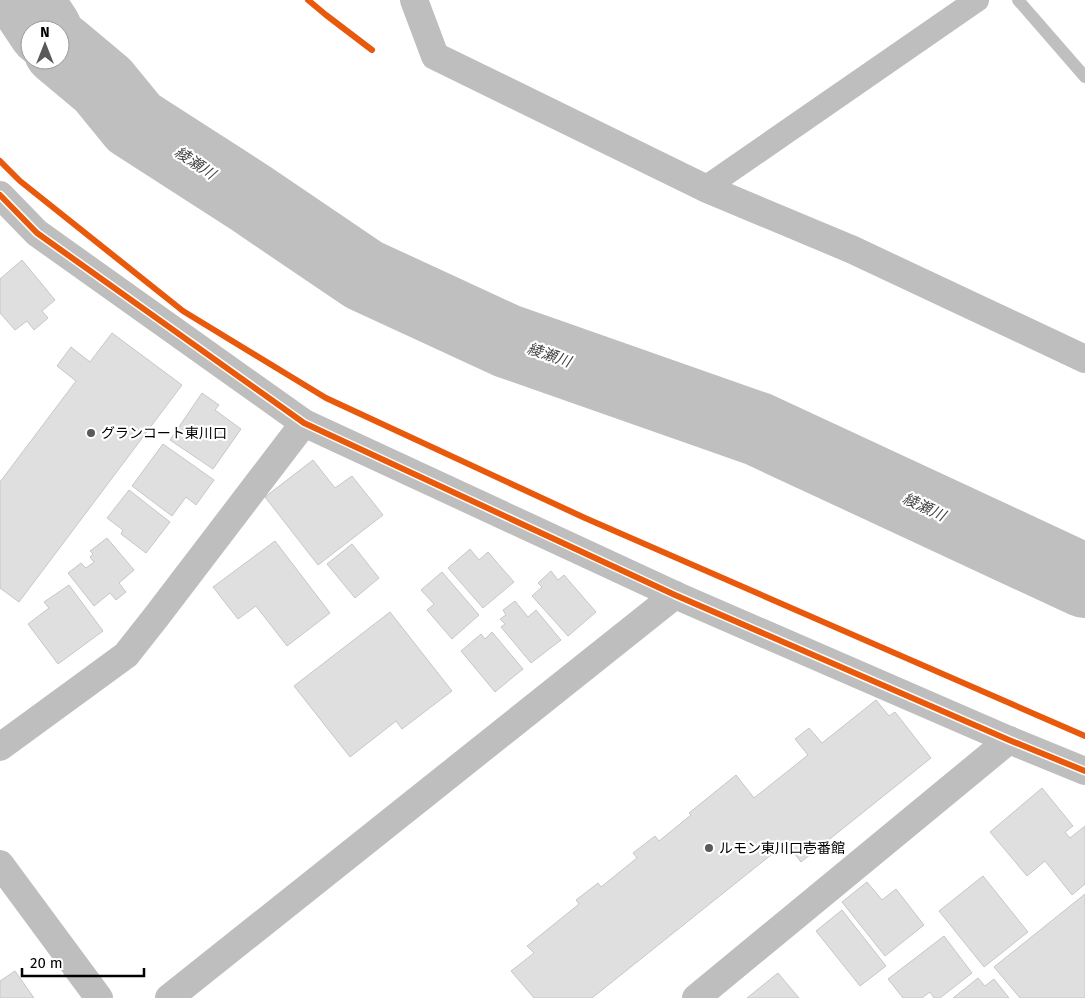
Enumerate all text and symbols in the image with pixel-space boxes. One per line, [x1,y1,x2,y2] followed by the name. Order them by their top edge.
[20,20,70,70] north arrow
[40,24,50,41] text: N
[171,143,220,184] water label: 綾瀬川
[525,339,575,371] water label: 綾瀬川
[101,425,227,442] place label: グランコート東川口
[85,427,97,439] marker: グランコート東川口
[900,489,950,526] water label: 綾瀬川
[719,840,845,857] place label: ルモン東川口壱番館
[703,842,715,854] marker: ルモン東川口壱番館
[22,946,145,978] scale bar
[30,954,63,972] text: 20 m

